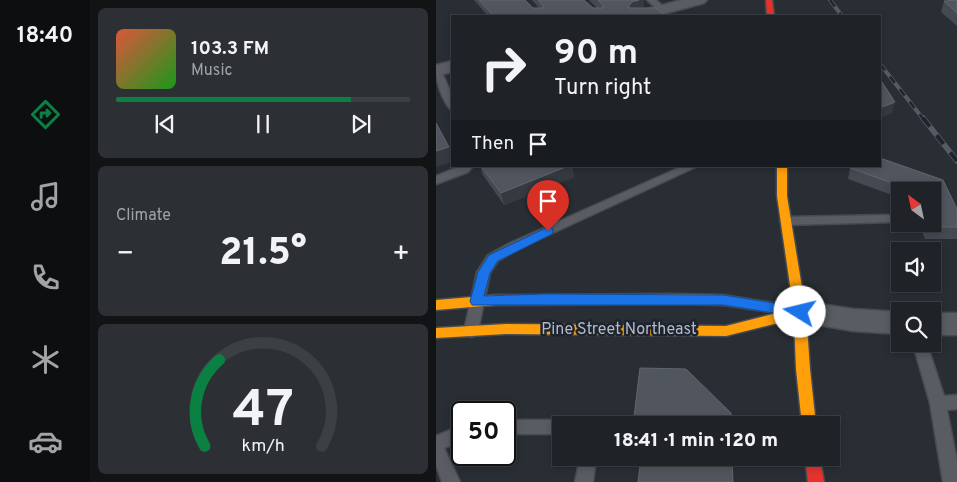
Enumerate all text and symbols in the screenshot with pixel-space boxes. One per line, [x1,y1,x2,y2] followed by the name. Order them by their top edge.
[17,23,73,50] text: 18:40
[554,32,638,76] text: 90 m
[471,35,536,100] icon: right
[191,37,269,61] text: 103.3 FM
[191,61,232,81] text: Music
[554,75,651,102] text: Turn right
[28,97,63,132] icon: directions
[151,110,179,138] icon: previous
[249,110,277,138] icon: pause
[347,110,375,138] icon: next
[524,130,552,158] icon: arrive
[471,132,514,156] text: Then
[28,179,63,214] icon: music
[527,180,569,231] pin
[891,182,941,232] north arrow
[891,182,941,352] map controls
[534,187,562,215] icon: arrive
[116,206,171,226] text: Climate
[219,230,307,279] text: 21.5°
[116,237,134,273] text: −
[392,237,410,273] text: +
[891,242,941,292] button: sound
[28,260,63,295] icon: phone
[773,285,825,337] position arrow
[891,302,941,352] button: search
[541,320,697,340] street label: Pine Street Northeast
[28,342,63,377] icon: climate
[232,379,294,445] text: 47
[451,401,516,466] speed limit sign: 50
[28,424,63,459] icon: car
[614,429,778,453] text: 18:41 · 1 min · 120 m
[241,435,285,458] text: km/h

